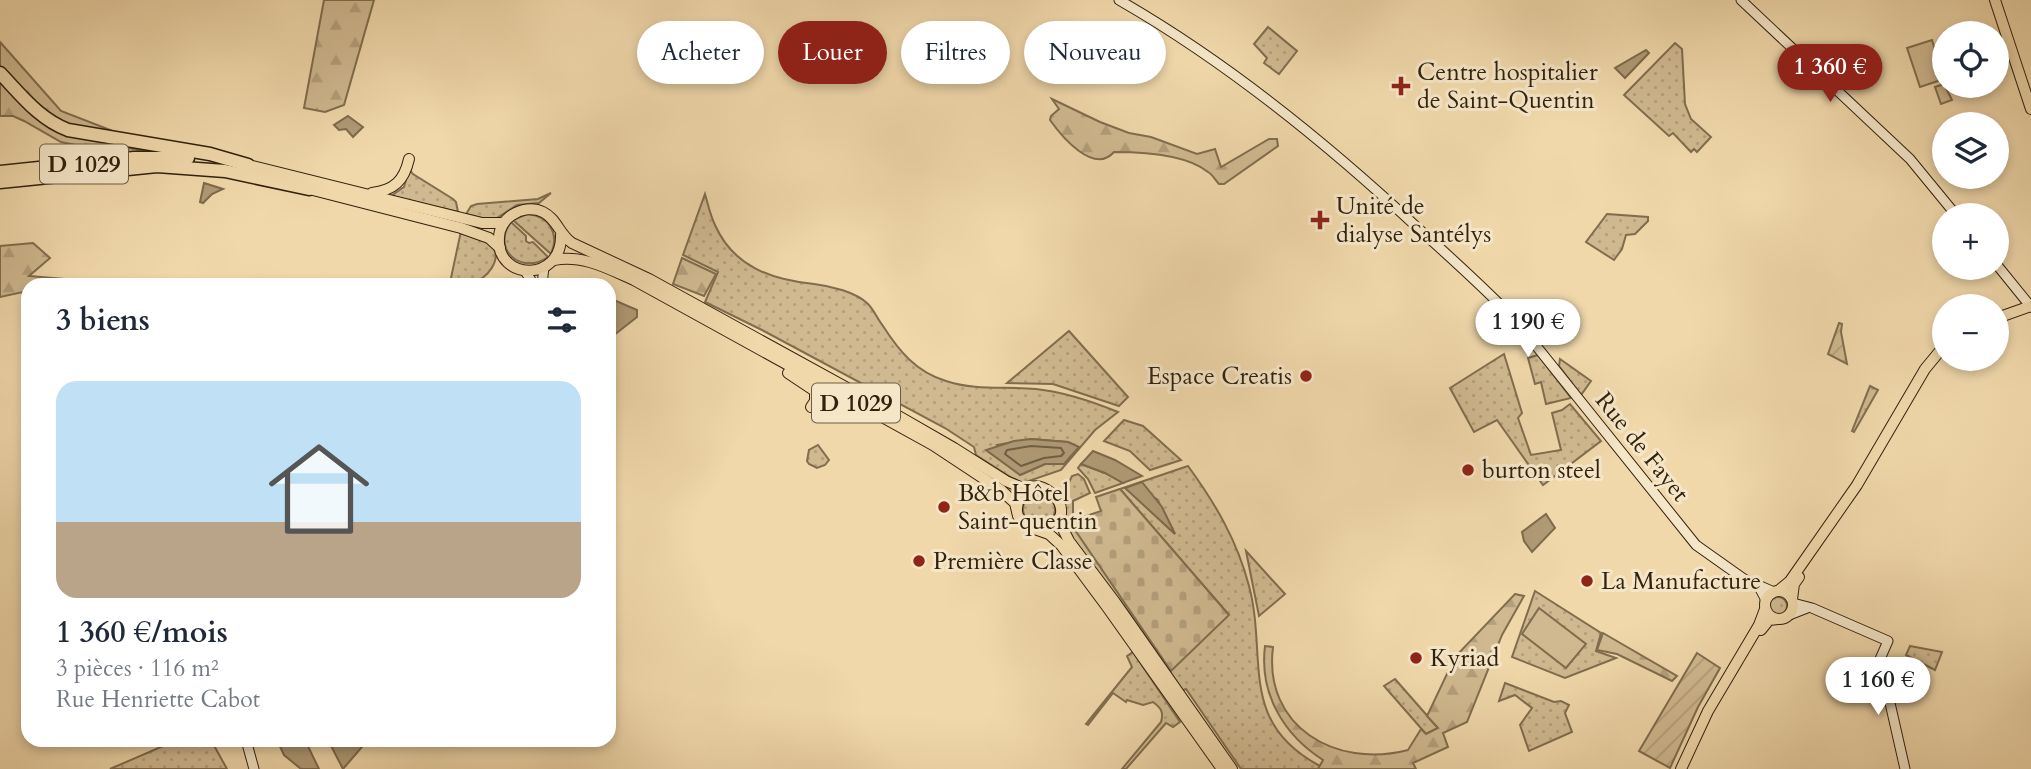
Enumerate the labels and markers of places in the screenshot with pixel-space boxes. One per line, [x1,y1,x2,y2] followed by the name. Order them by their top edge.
[1765,44,1895,104] pin: 1 360 €
[1417,56,1598,117] place label: Centre hospitalier de Saint-Quentin
[1391,76,1411,96] marker: Centre hospitalier de Saint-Quentin
[1336,190,1491,251] place label: Unité de dialyse Santélys
[1310,210,1330,230] marker: Unité de dialyse Santélys
[1463,300,1593,359] pin: 1 190 €
[1147,360,1292,393] place label: Espace Creatis
[1298,368,1314,384] marker: Espace Creatis
[1482,454,1601,487] place label: burton steel
[1460,462,1476,478] marker: burton steel
[958,477,1098,538] place label: B&b Hôtel Saint-quentin
[936,499,952,515] marker: B&b Hôtel Saint-quentin
[933,545,1093,578] place label: Première Classe
[911,553,927,569] marker: Première Classe
[1601,565,1761,598] place label: La Manufacture
[1579,573,1595,589] marker: La Manufacture
[1430,642,1499,675] place label: Kyriad
[1408,650,1424,666] marker: Kyriad
[1813,658,1943,717] pin: 1 160 €

